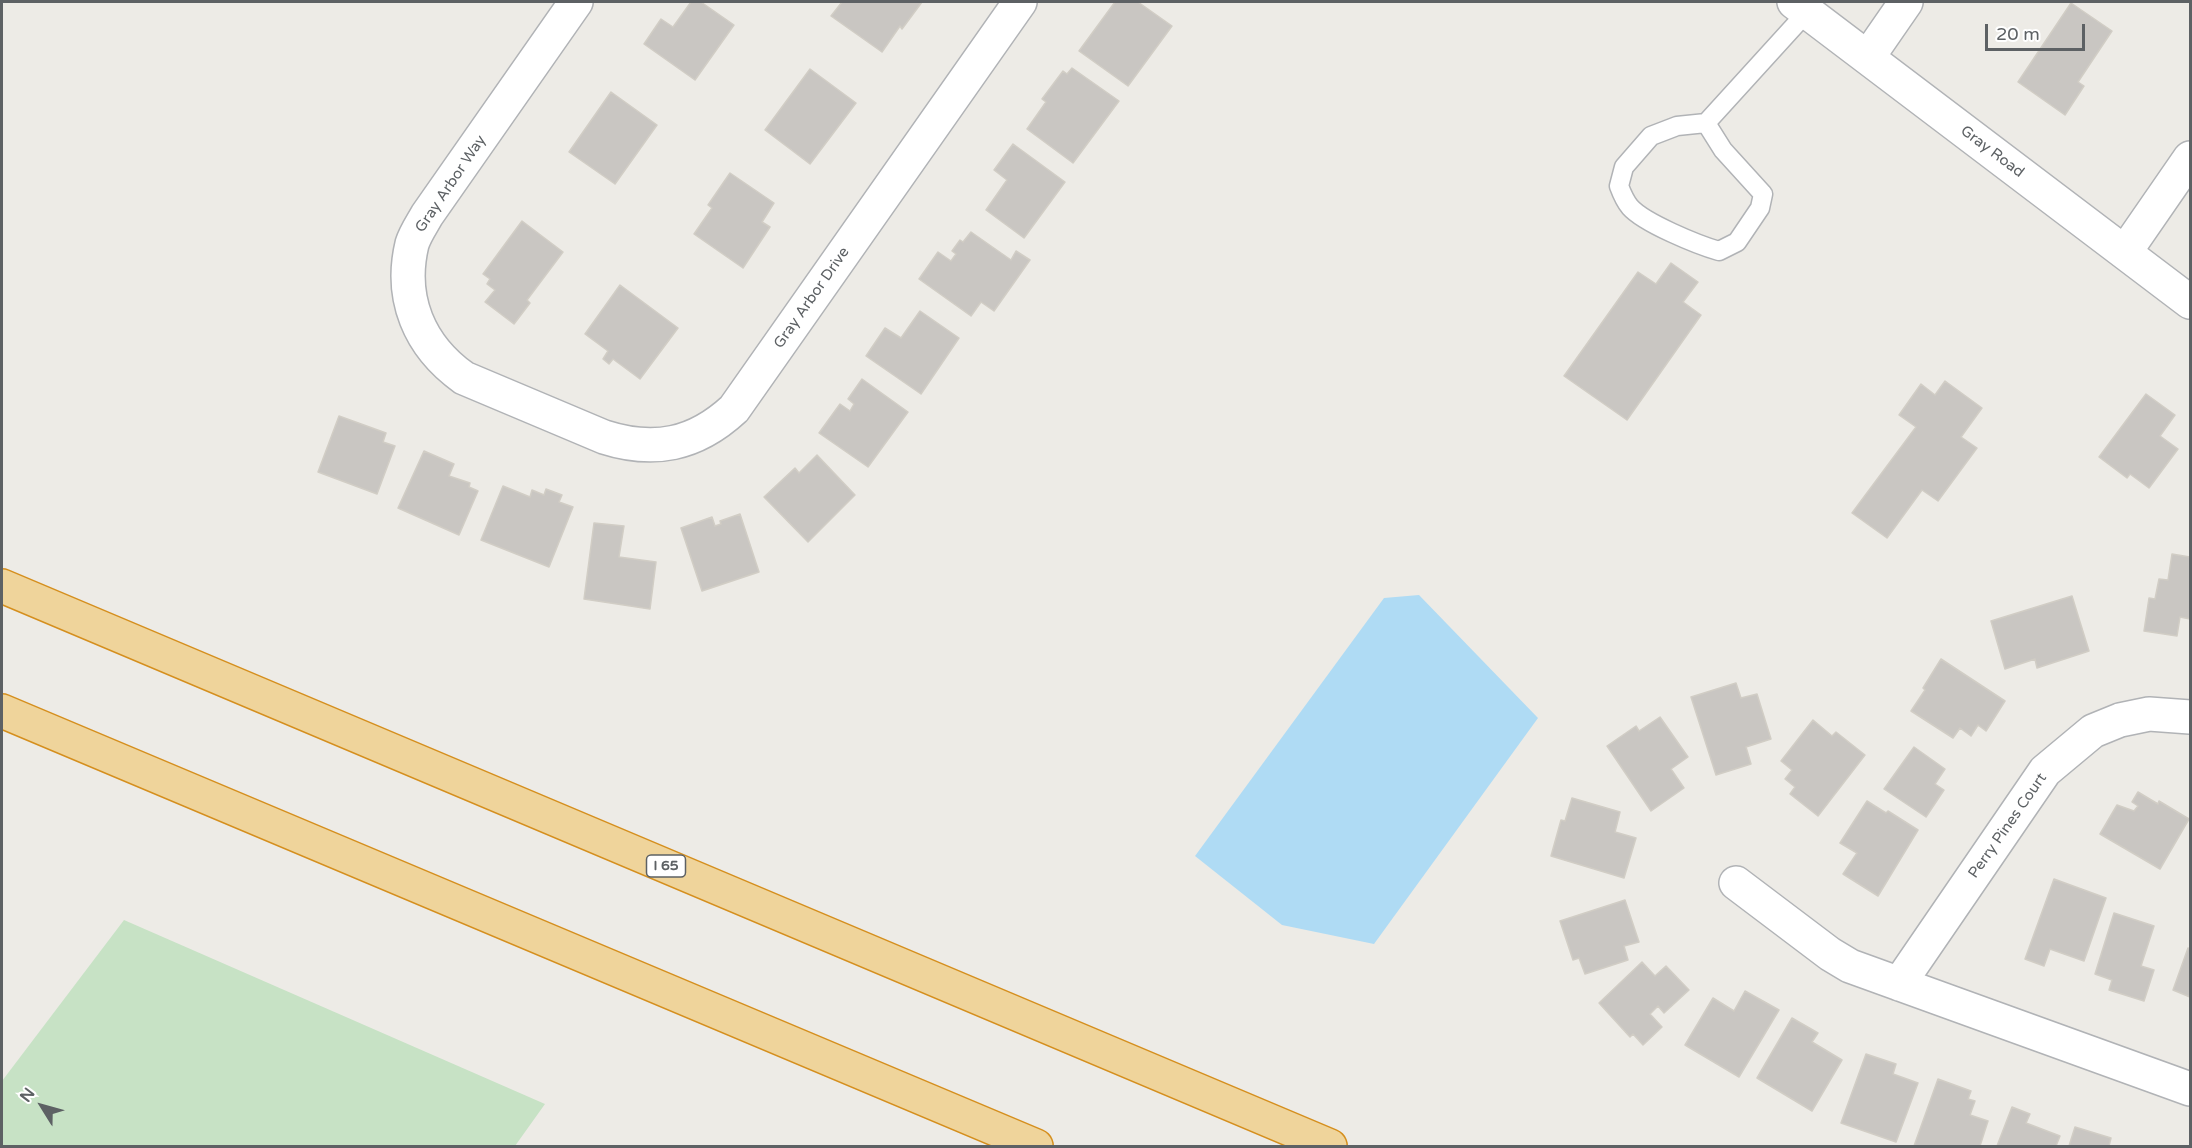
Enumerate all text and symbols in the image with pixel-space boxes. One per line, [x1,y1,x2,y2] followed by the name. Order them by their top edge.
[1988,12,2088,50] scale bar
[1996,23,2040,45] text: 20 m
[1957,122,2027,182] street label: Gray Road
[412,132,490,236] street label: Gray Arbor Way
[770,244,854,352] street label: Gray Arbor Drive
[1965,770,2051,882] street label: Perry Pines Court
[646,855,686,877] road number: I 65
[12,1076,72,1136] north arrow
[16,1084,39,1106] text: N

